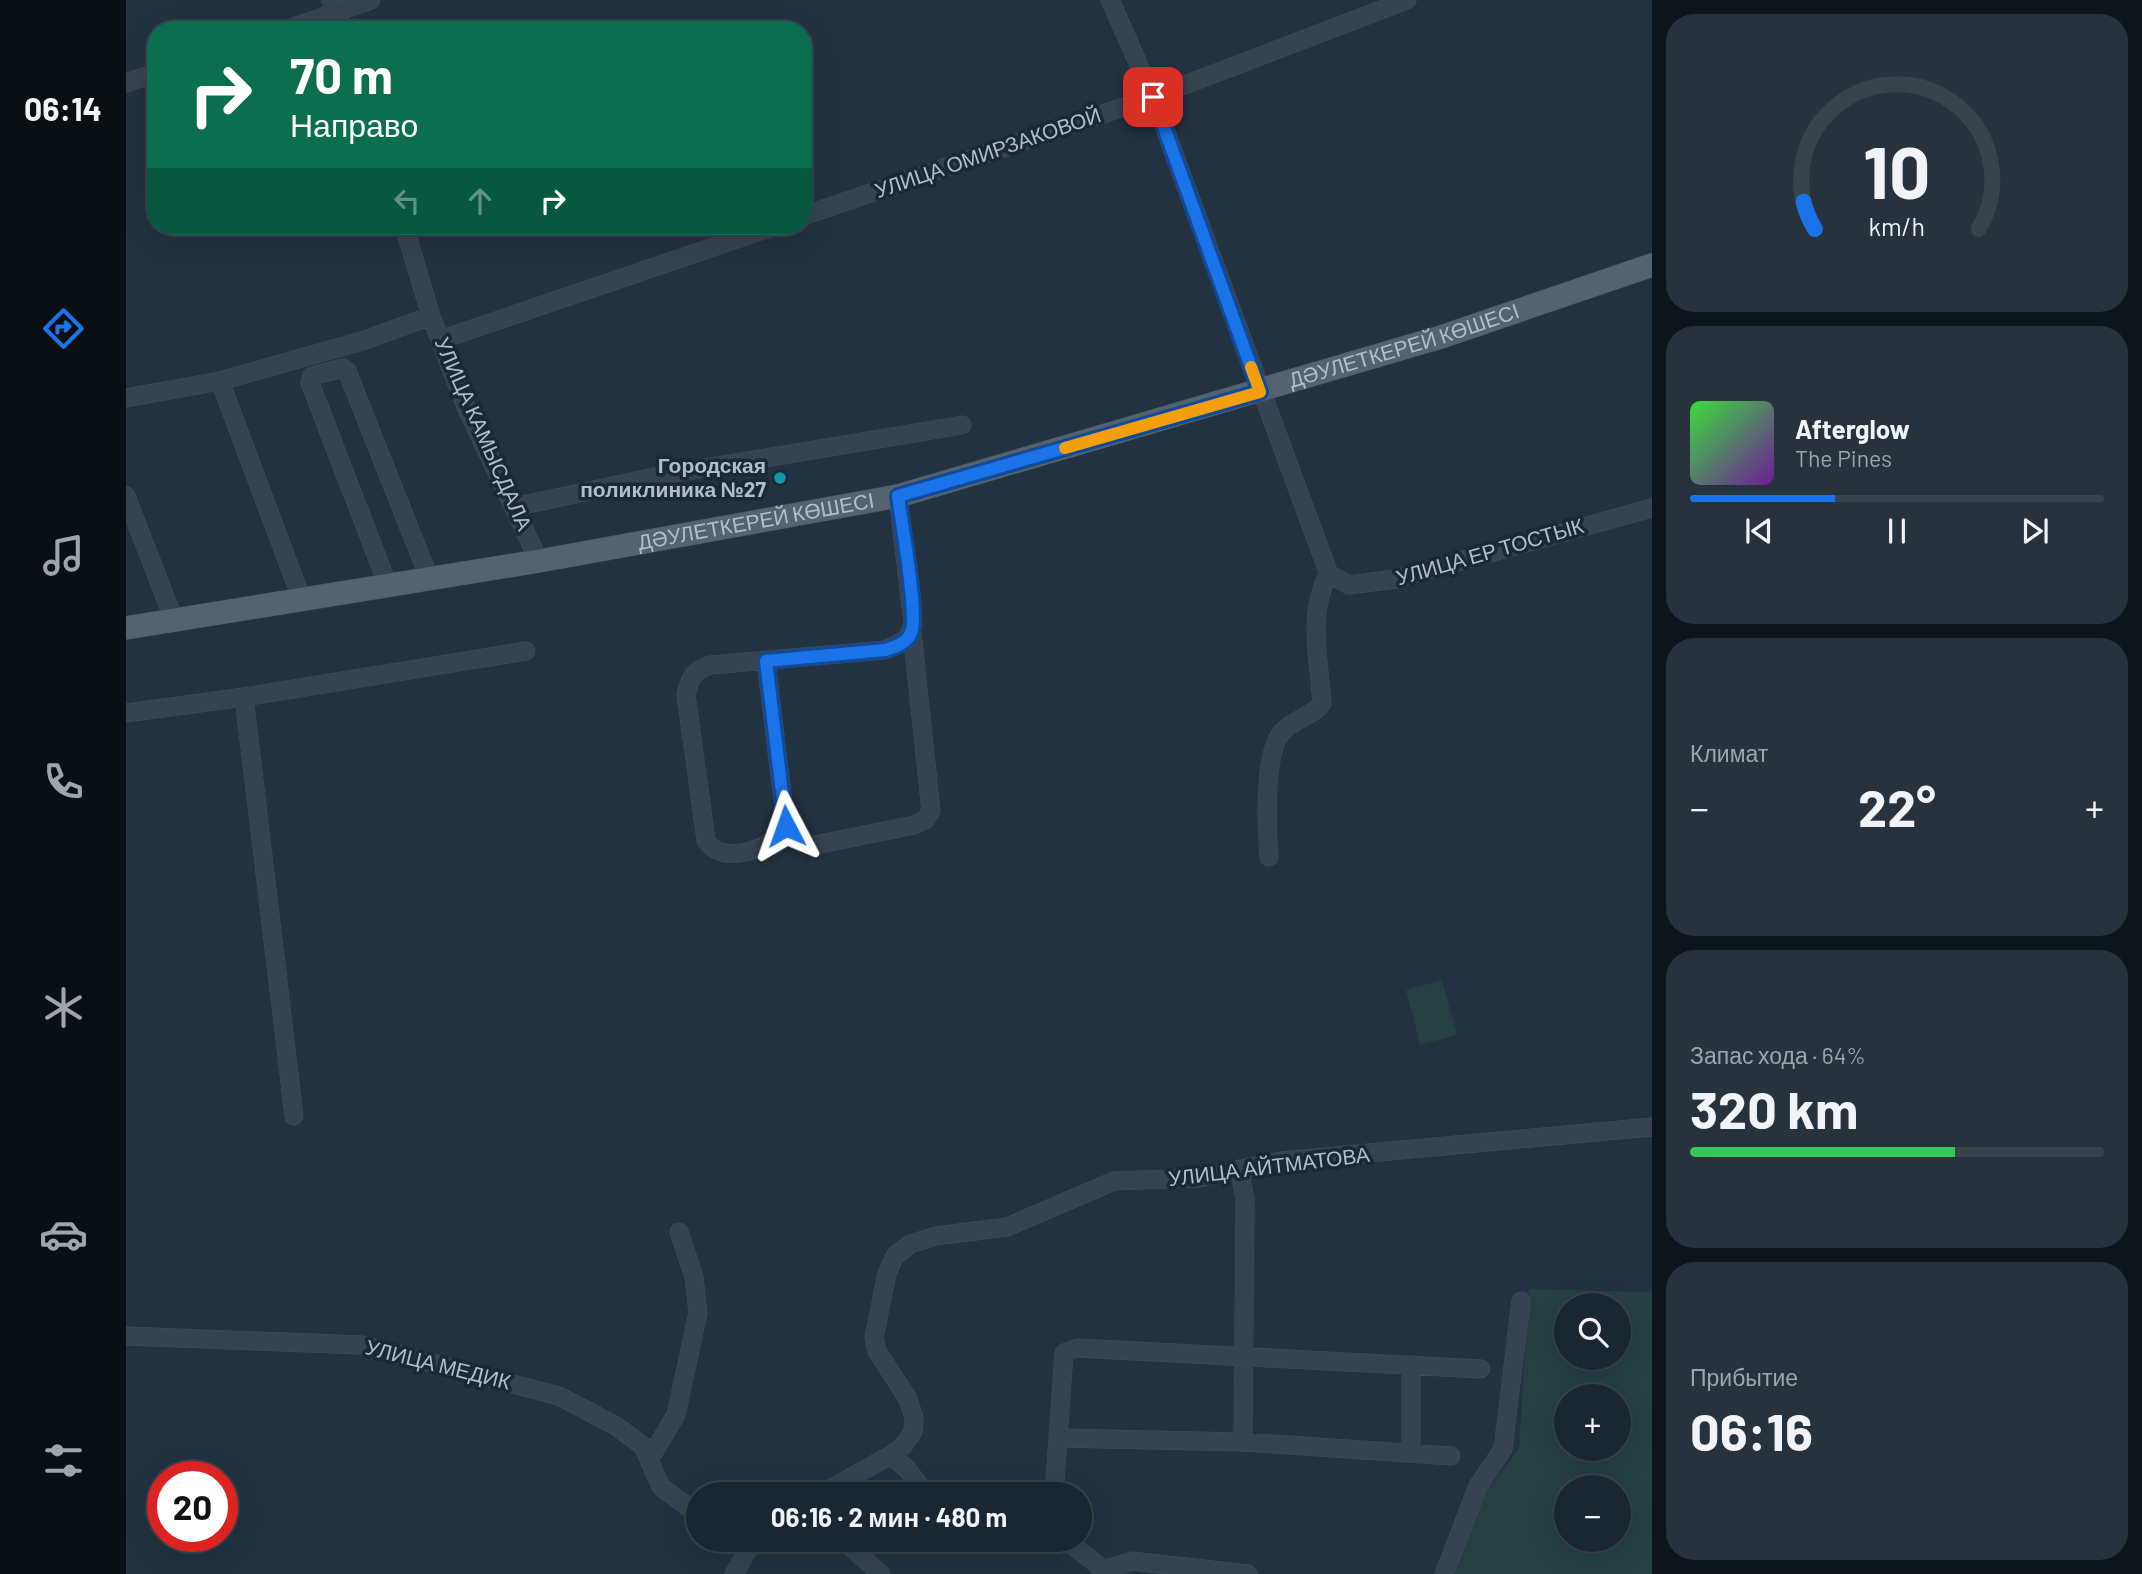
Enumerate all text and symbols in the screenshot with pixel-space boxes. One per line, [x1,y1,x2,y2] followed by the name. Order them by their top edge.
[290,45,393,104] text: 70 m
[175,49,266,140] icon: right
[1123,67,1183,127] pin
[1134,78,1172,116] icon: arrive
[24,89,102,127] text: 06:14
[871,101,1104,202] street label: УЛИЦА ОМИРЗАКОВОЙ
[290,105,418,143] text: Направо
[1863,126,1931,214] text: 10
[388,182,426,220] icon: left
[461,182,499,220] icon: ahead
[534,182,572,220] icon: right
[1869,211,1925,241] text: km/h
[1286,297,1522,392] street label: ДӘУЛЕТКЕРЕЙ КӨШЕСІ
[39,304,88,353] icon: directions
[430,333,538,534] street label: УЛИЦА КАМЫСДАЛА
[1795,413,1910,444] text: Afterglow
[1795,444,1892,472] text: The Pines
[580,452,767,501] place label: Городская поликлиника №27
[772,470,788,486] marker: Городская поликлиника №27
[636,487,876,554] street label: ДӘУЛЕТКЕРЕЙ КӨШЕСІ
[1393,512,1587,589] street label: УЛИЦА ЕР ТОСТЫК
[1740,512,1778,550] icon: previous
[1878,512,1916,550] icon: pause
[2016,512,2054,550] icon: next
[39,531,88,580] icon: music
[1690,739,1768,767] text: Климат
[39,757,88,806] icon: phone
[1858,775,1936,837] text: 22°
[1690,784,1709,830] text: −
[2085,784,2104,830] text: +
[749,789,823,863] position arrow
[39,983,88,1032] icon: climate
[1690,1041,1866,1069] text: Запас хода · 64%
[1690,1077,1858,1139] text: 320 km
[1167,1141,1371,1190] street label: УЛИЦА АЙТМАТОВА
[39,1210,88,1259] icon: car
[1554,1293,1631,1552] map controls
[1554,1293,1631,1370] button: search
[363,1333,514,1394] street label: УЛИЦА МЕДИК
[1690,1363,1798,1391] text: Прибытие
[1554,1384,1631,1461] button: +
[1690,1399,1813,1461] text: 06:16
[39,1436,88,1485] icon: filters
[147,1461,238,1552] speed limit sign: 20
[1554,1475,1631,1552] button: −
[771,1501,1007,1532] text: 06:16 · 2 мин · 480 m

